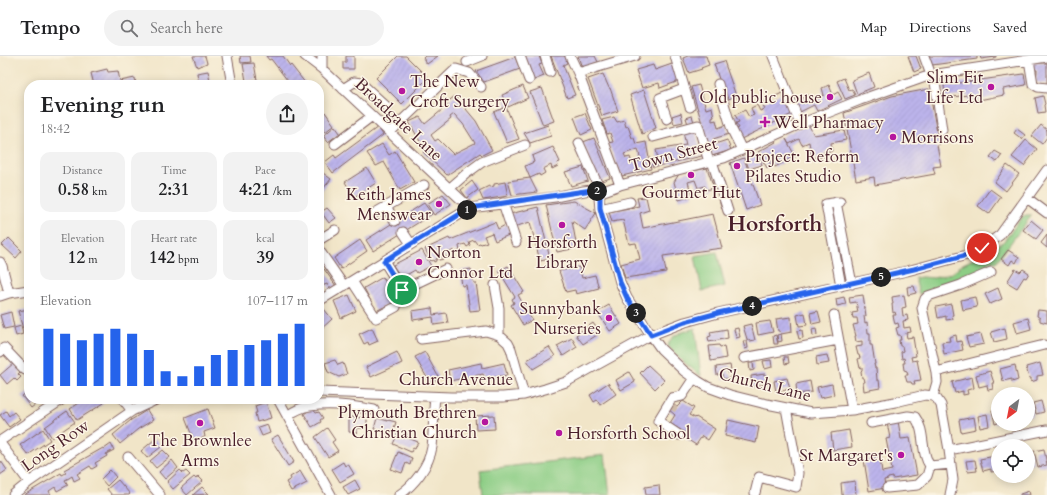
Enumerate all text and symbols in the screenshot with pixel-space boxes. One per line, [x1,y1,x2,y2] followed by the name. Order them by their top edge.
[104,10,384,46] search box
[20,15,80,41] text: Tempo
[118,17,140,39] icon: search
[150,18,223,38] text: Search here
[861,18,887,37] text: Map
[909,18,971,37] text: Directions
[993,18,1027,37] text: Saved
[926,66,984,109] place label: Slim Fit Life Ltd
[410,70,510,113] place label: The New Croft Surgery
[350,72,448,166] street label: Broadgate Lane
[986,82,996,92] marker: Slim Fit Life Ltd
[397,86,407,96] marker: The New Croft Surgery
[699,86,822,109] place label: Old public house
[40,90,165,120] text: Evening run
[825,92,835,102] marker: Old public house
[266,93,308,135] button: share
[772,111,884,134] place label: Well Pharmacy
[760,117,770,127] marker: Well Pharmacy
[40,120,70,138] text: 18:42
[901,126,974,149] place label: Morrisons
[626,132,720,177] street label: Town Street
[888,132,898,142] marker: Morrisons
[745,145,860,188] place label: Project: Reform Pilates Studio
[732,161,742,171] marker: Project: Reform Pilates Studio
[63,163,103,178] text: Distance
[161,163,187,178] text: Time
[255,163,276,178] text: Pace
[686,170,696,180] marker: Gourmet Hut
[58,178,89,201] text: 0.58
[158,178,190,201] text: 2:31
[239,178,270,201] text: 4:21
[587,181,607,201] pin: 2
[641,181,741,204] place label: Gourmet Hut
[346,183,432,226] place label: Keith James Menswear
[594,183,600,198] text: 2
[89,184,107,199] text: km
[270,184,292,199] text: /km
[434,199,444,209] marker: Keith James Menswear
[457,200,477,220] pin: 1
[464,202,470,217] text: 1
[728,210,822,239] district label: Horsforth
[557,220,567,230] marker: Horsforth Library
[61,231,105,246] text: Elevation
[151,231,197,246] text: Heart rate
[256,231,275,246] text: kcal
[527,231,598,274] place label: Horsforth Library
[965,231,999,265] pin
[971,237,993,259] icon: check
[427,241,513,284] place label: Norton Connor Ltd
[68,246,85,269] text: 12
[149,246,175,269] text: 142
[257,246,274,269] text: 39
[85,252,98,267] text: m
[175,252,199,267] text: bpm
[414,257,424,267] marker: Norton Connor Ltd
[871,267,891,287] pin: 5
[878,269,884,284] text: 5
[385,273,419,307] pin
[391,279,413,301] icon: arrive
[40,292,92,310] text: Elevation
[246,292,308,310] text: 107–117 m
[742,296,762,316] pin: 4
[520,297,602,340] place label: Sunnybank Nurseries
[749,298,755,313] text: 4
[626,303,646,323] pin: 3
[633,305,639,320] text: 3
[604,313,614,323] marker: Sunnybank Nurseries
[716,362,814,407] street label: Church Lane
[399,368,513,391] street label: Church Avenue
[991,387,1035,431] north arrow
[991,387,1035,483] map controls
[338,401,478,444] place label: Plymouth Brethren Christian Church
[17,413,94,477] street label: Long Row
[480,417,490,427] marker: Plymouth Brethren Christian Church
[195,418,205,428] marker: The Brownlee Arms
[567,422,691,445] place label: Horsforth School
[554,428,564,438] marker: Horsforth School
[148,429,252,472] place label: The Brownlee Arms
[991,439,1035,483] button: locate
[799,444,893,467] place label: St Margaret's
[896,450,906,460] marker: St Margaret's

